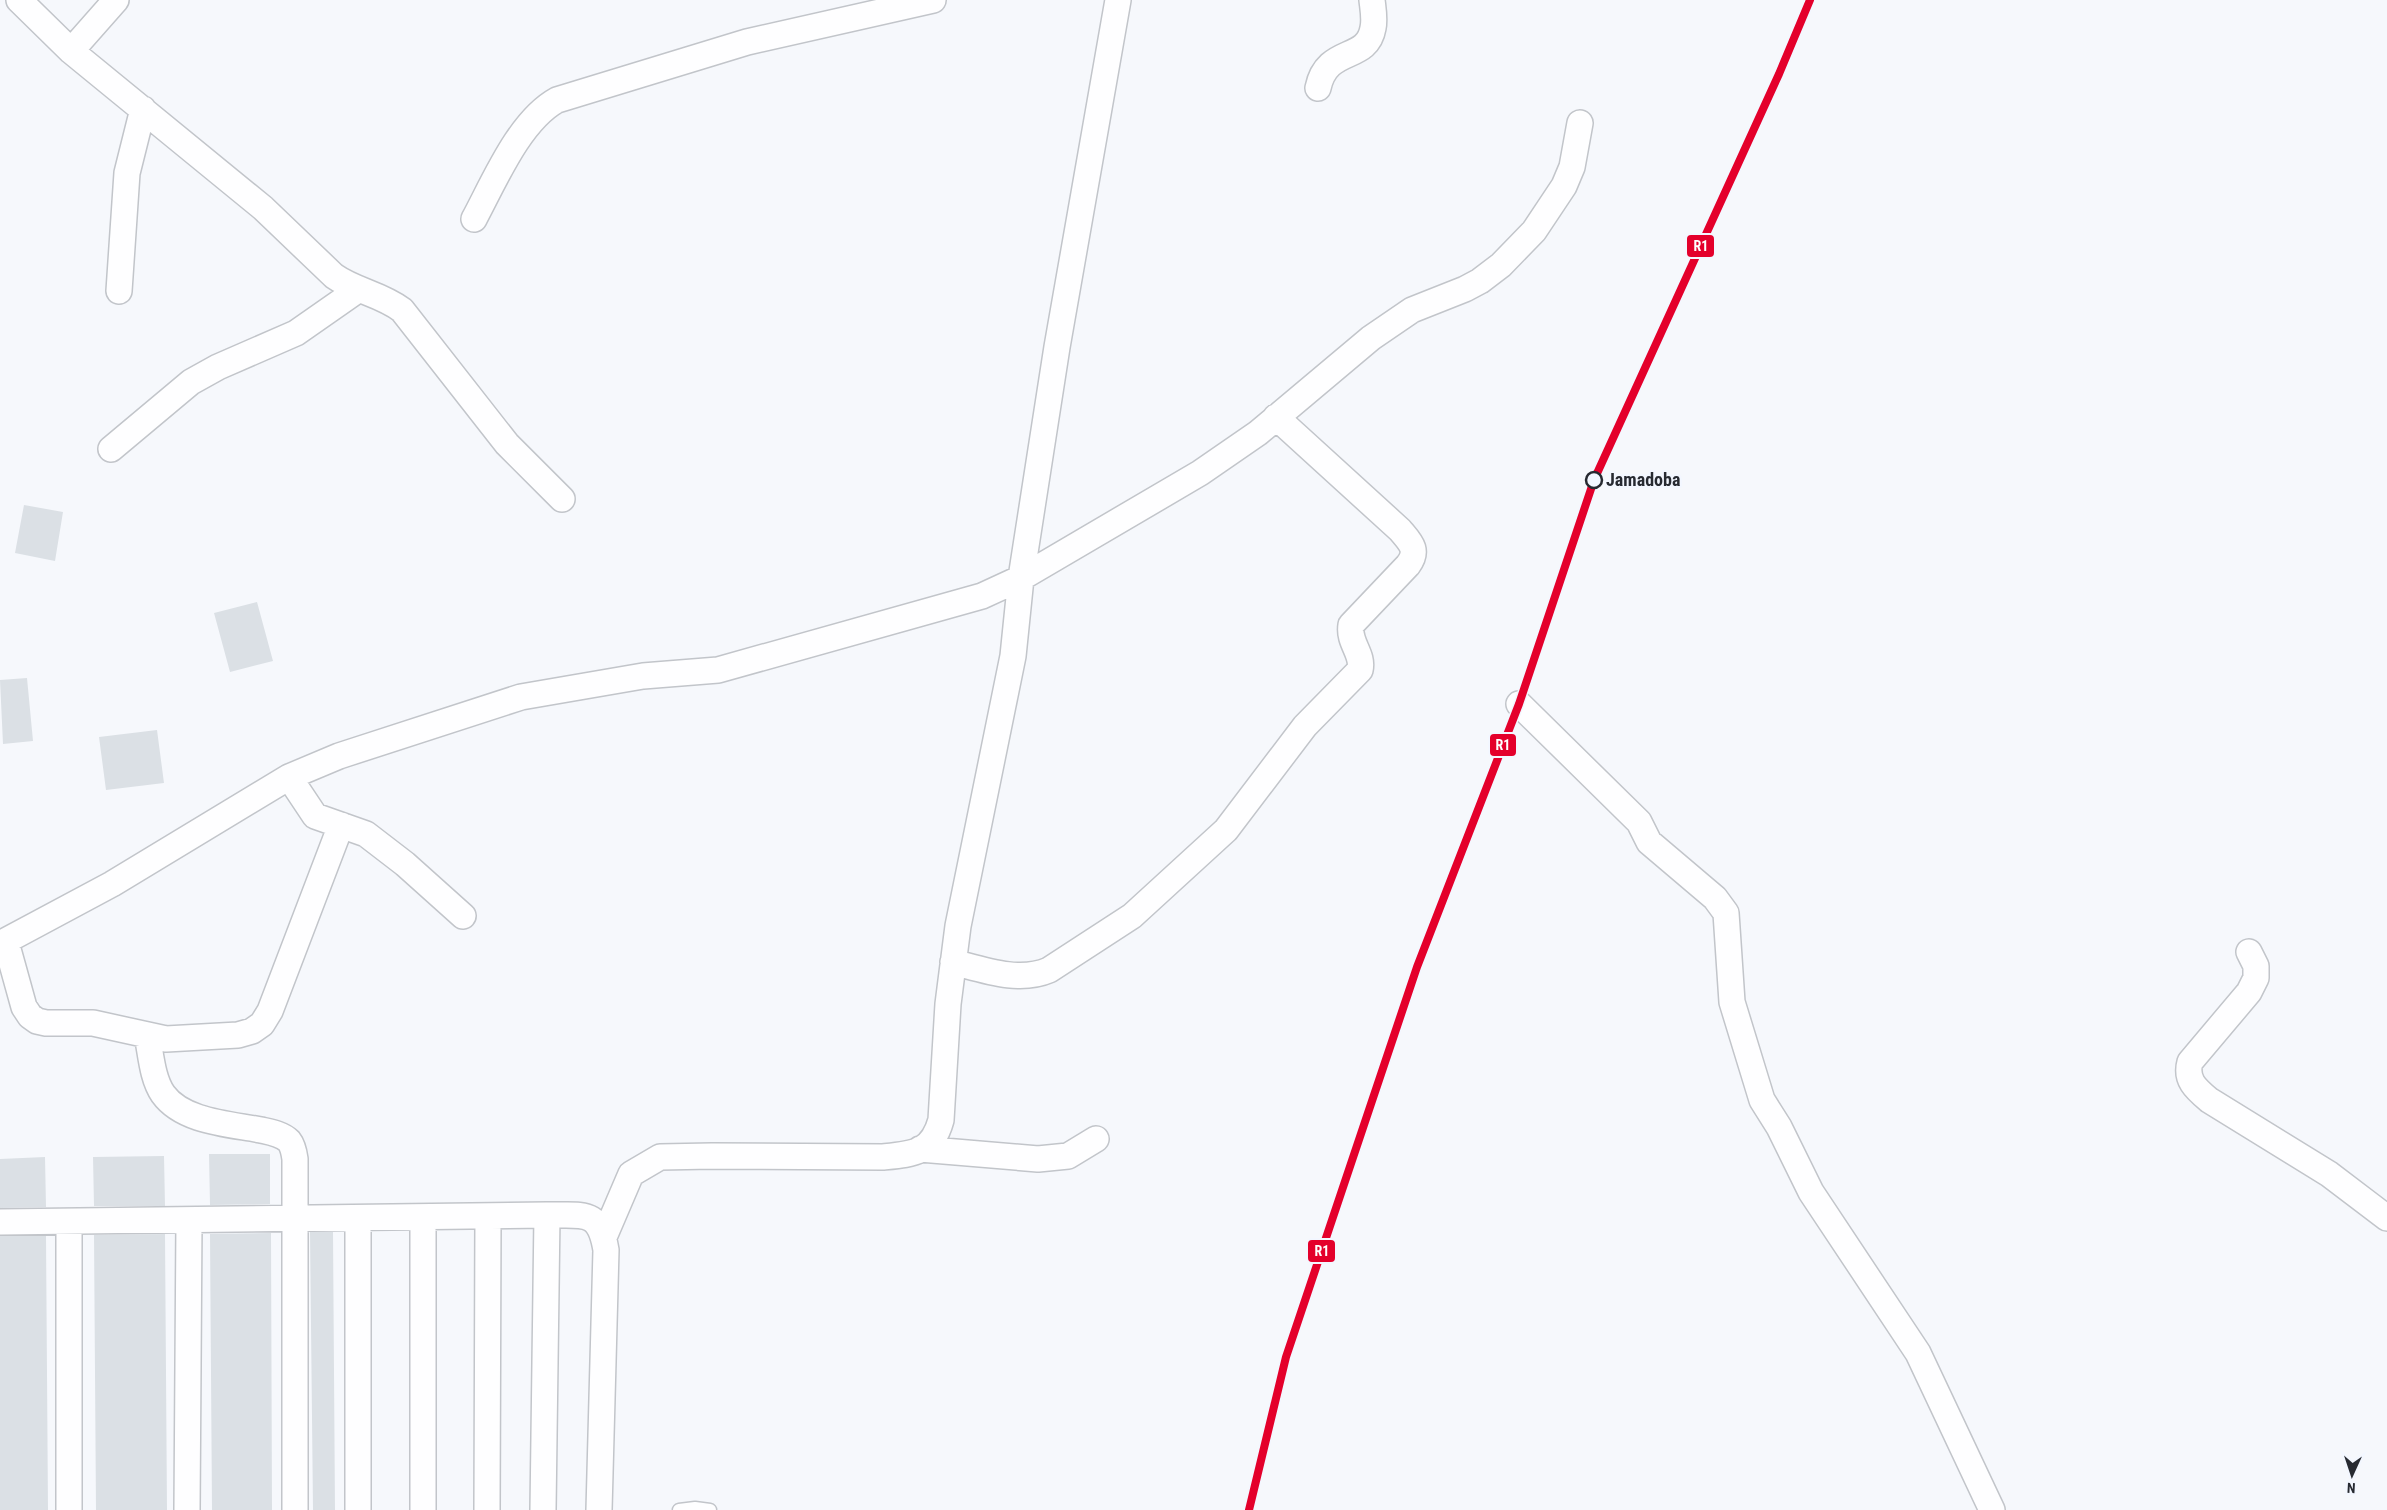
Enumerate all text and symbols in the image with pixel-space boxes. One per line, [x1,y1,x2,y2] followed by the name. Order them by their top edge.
[1686,234,1715,258] line badge: R1
[1694,238,1708,254] text: R1
[1606,469,1680,490] place label: Jamadoba
[1585,471,1603,489] marker: Jamadoba
[1489,733,1517,757] line badge: R1
[1496,737,1510,753] text: R1
[1307,1239,1336,1263] line badge: R1
[1315,1243,1329,1259] text: R1
[2327,1450,2377,1500] north arrow
[2347,1480,2356,1496] text: N

